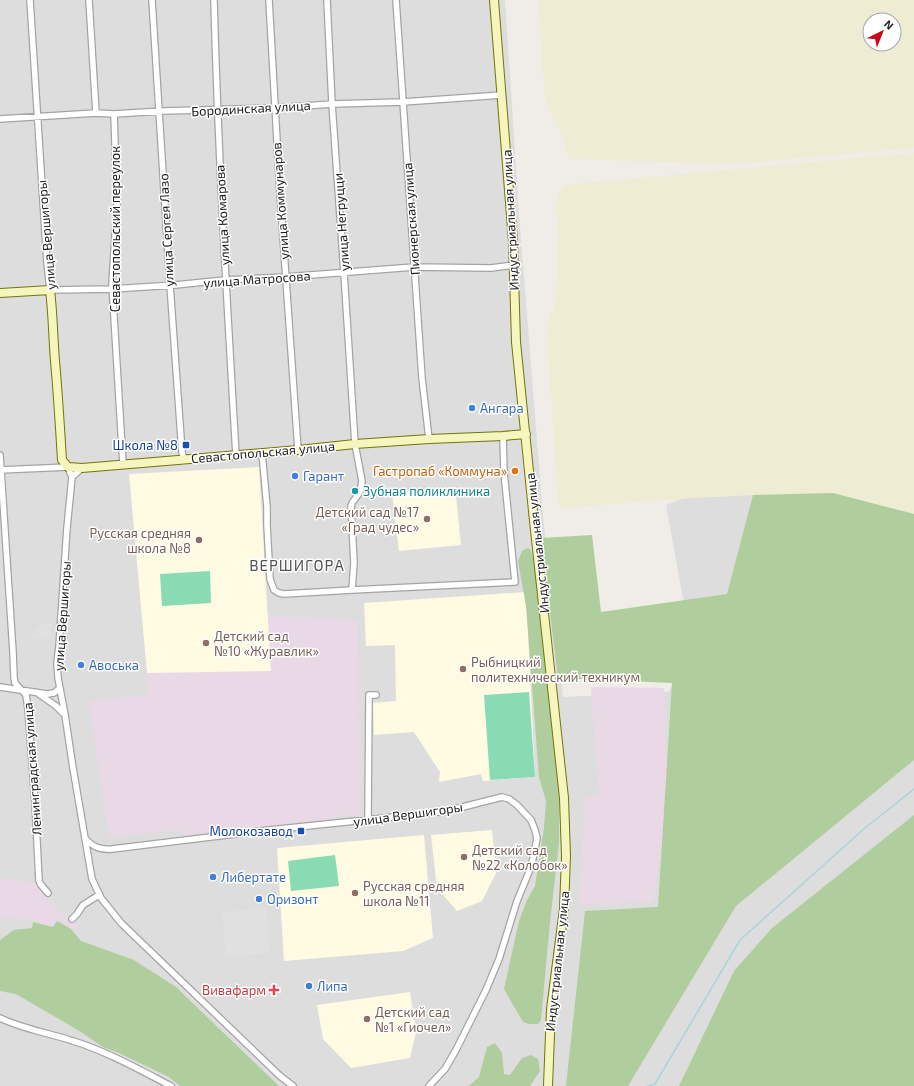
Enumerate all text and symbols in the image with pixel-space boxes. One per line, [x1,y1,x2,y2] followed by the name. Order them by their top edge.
[862,12,902,52] north arrow
[882,17,897,32] text: N
[191,97,311,119] street label: Бородинская улица
[268,142,292,260] street label: улица Коммунаров
[107,146,123,312] street label: Севастопольский переулок
[498,149,522,291] street label: Индустриальная улица
[399,162,423,276] street label: Пионерская улица
[211,164,233,266] street label: улица Комарова
[330,172,352,272] street label: улица Негруцци
[155,173,177,287] street label: улица Сергея Лазо
[33,179,59,291] street label: улица Вершигоры
[203,267,311,291] street label: улица Матросова
[480,400,524,416] place label: Ангара
[467,403,477,413] marker: Ангара
[113,437,178,453] place label: Школа №8
[190,438,336,466] street label: Севастопольская улица
[181,440,191,450] marker: Школа №8
[373,463,507,479] place label: Гастропаб «Коммуна»
[510,466,520,476] marker: Гастропаб «Коммуна»
[303,468,345,484] place label: Гарант
[290,471,300,481] marker: Гарант
[522,472,552,614] street label: Индустриальная улица
[363,483,490,499] place label: Зубная поликлиника
[350,486,360,496] marker: Зубная поликлиника
[316,504,419,535] place label: Детский сад №17 «Град чудес»
[422,514,432,524] marker: Детский сад №17 «Град чудес»
[89,525,191,556] place label: Русская средняя школа №8
[194,535,204,545] marker: Русская средняя школа №8
[249,556,345,574] district label: ВЕРШИГОРА
[50,560,74,672] street label: улица Вершигоры
[214,628,319,659] place label: Детский сад №10 «Журавлик»
[201,638,211,648] marker: Детский сад №10 «Журавлик»
[471,654,640,685] place label: Рыбницкий политехнический техникум
[89,657,139,673] place label: Авоська
[76,660,86,670] marker: Авоська
[458,664,468,674] marker: Рыбницкий политехнический техникум
[19,702,45,836] street label: Ленинградская улица
[352,798,464,830] street label: улица Вершигоры
[210,823,293,839] place label: Молокозавод
[296,826,306,836] marker: Молокозавод
[472,842,568,873] place label: Детский сад №22 «Колобок»
[459,852,469,862] marker: Детский сад №22 «Колобок»
[221,869,286,885] place label: Либертате
[208,872,218,882] marker: Либертате
[363,878,465,909] place label: Русская средняя школа №11
[350,888,360,898] marker: Русская средняя школа №11
[542,890,572,1032] street label: Индустриальная улица
[267,891,319,907] place label: Оризонт
[254,894,264,904] marker: Оризонт
[317,978,348,994] place label: Липа
[304,981,314,991] marker: Липа
[202,982,266,998] place label: Вивафарм
[269,985,279,995] marker: Вивафарм
[375,1004,451,1035] place label: Детский сад №1 «Гиочел»
[362,1014,372,1024] marker: Детский сад №1 «Гиочел»

